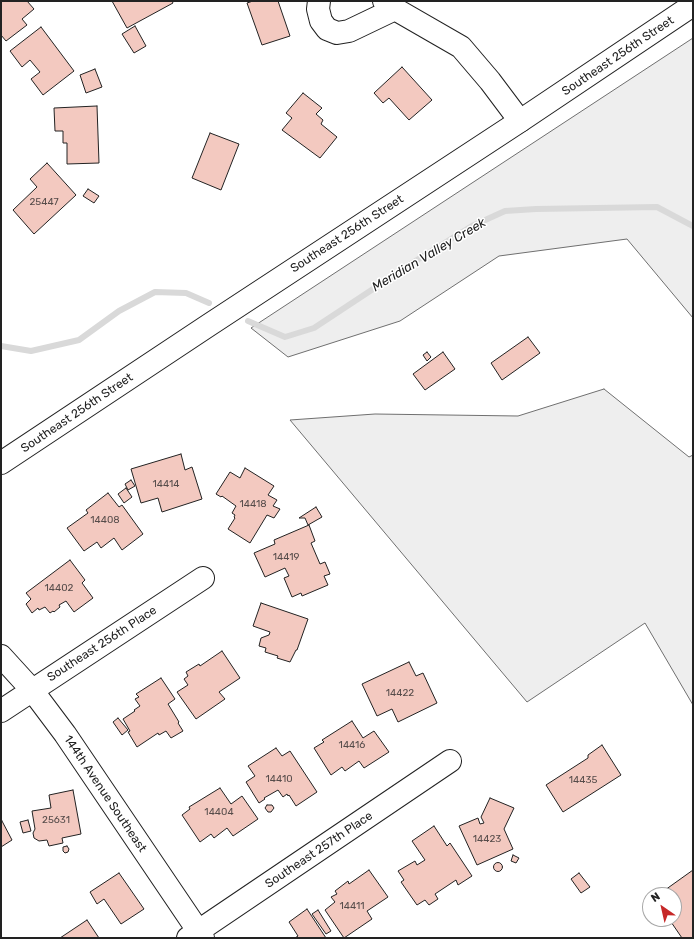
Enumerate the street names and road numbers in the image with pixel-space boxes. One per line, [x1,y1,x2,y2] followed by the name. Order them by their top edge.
[559,13,677,99] street label: Southeast 256th Street
[288,192,406,276] street label: Southeast 256th Street
[18,370,136,456] street label: Southeast 256th Street
[45,603,159,685] street label: Southeast 256th Place
[61,733,149,855] street label: 144th Avenue Southeast
[263,809,375,891] street label: Southeast 257th Place

